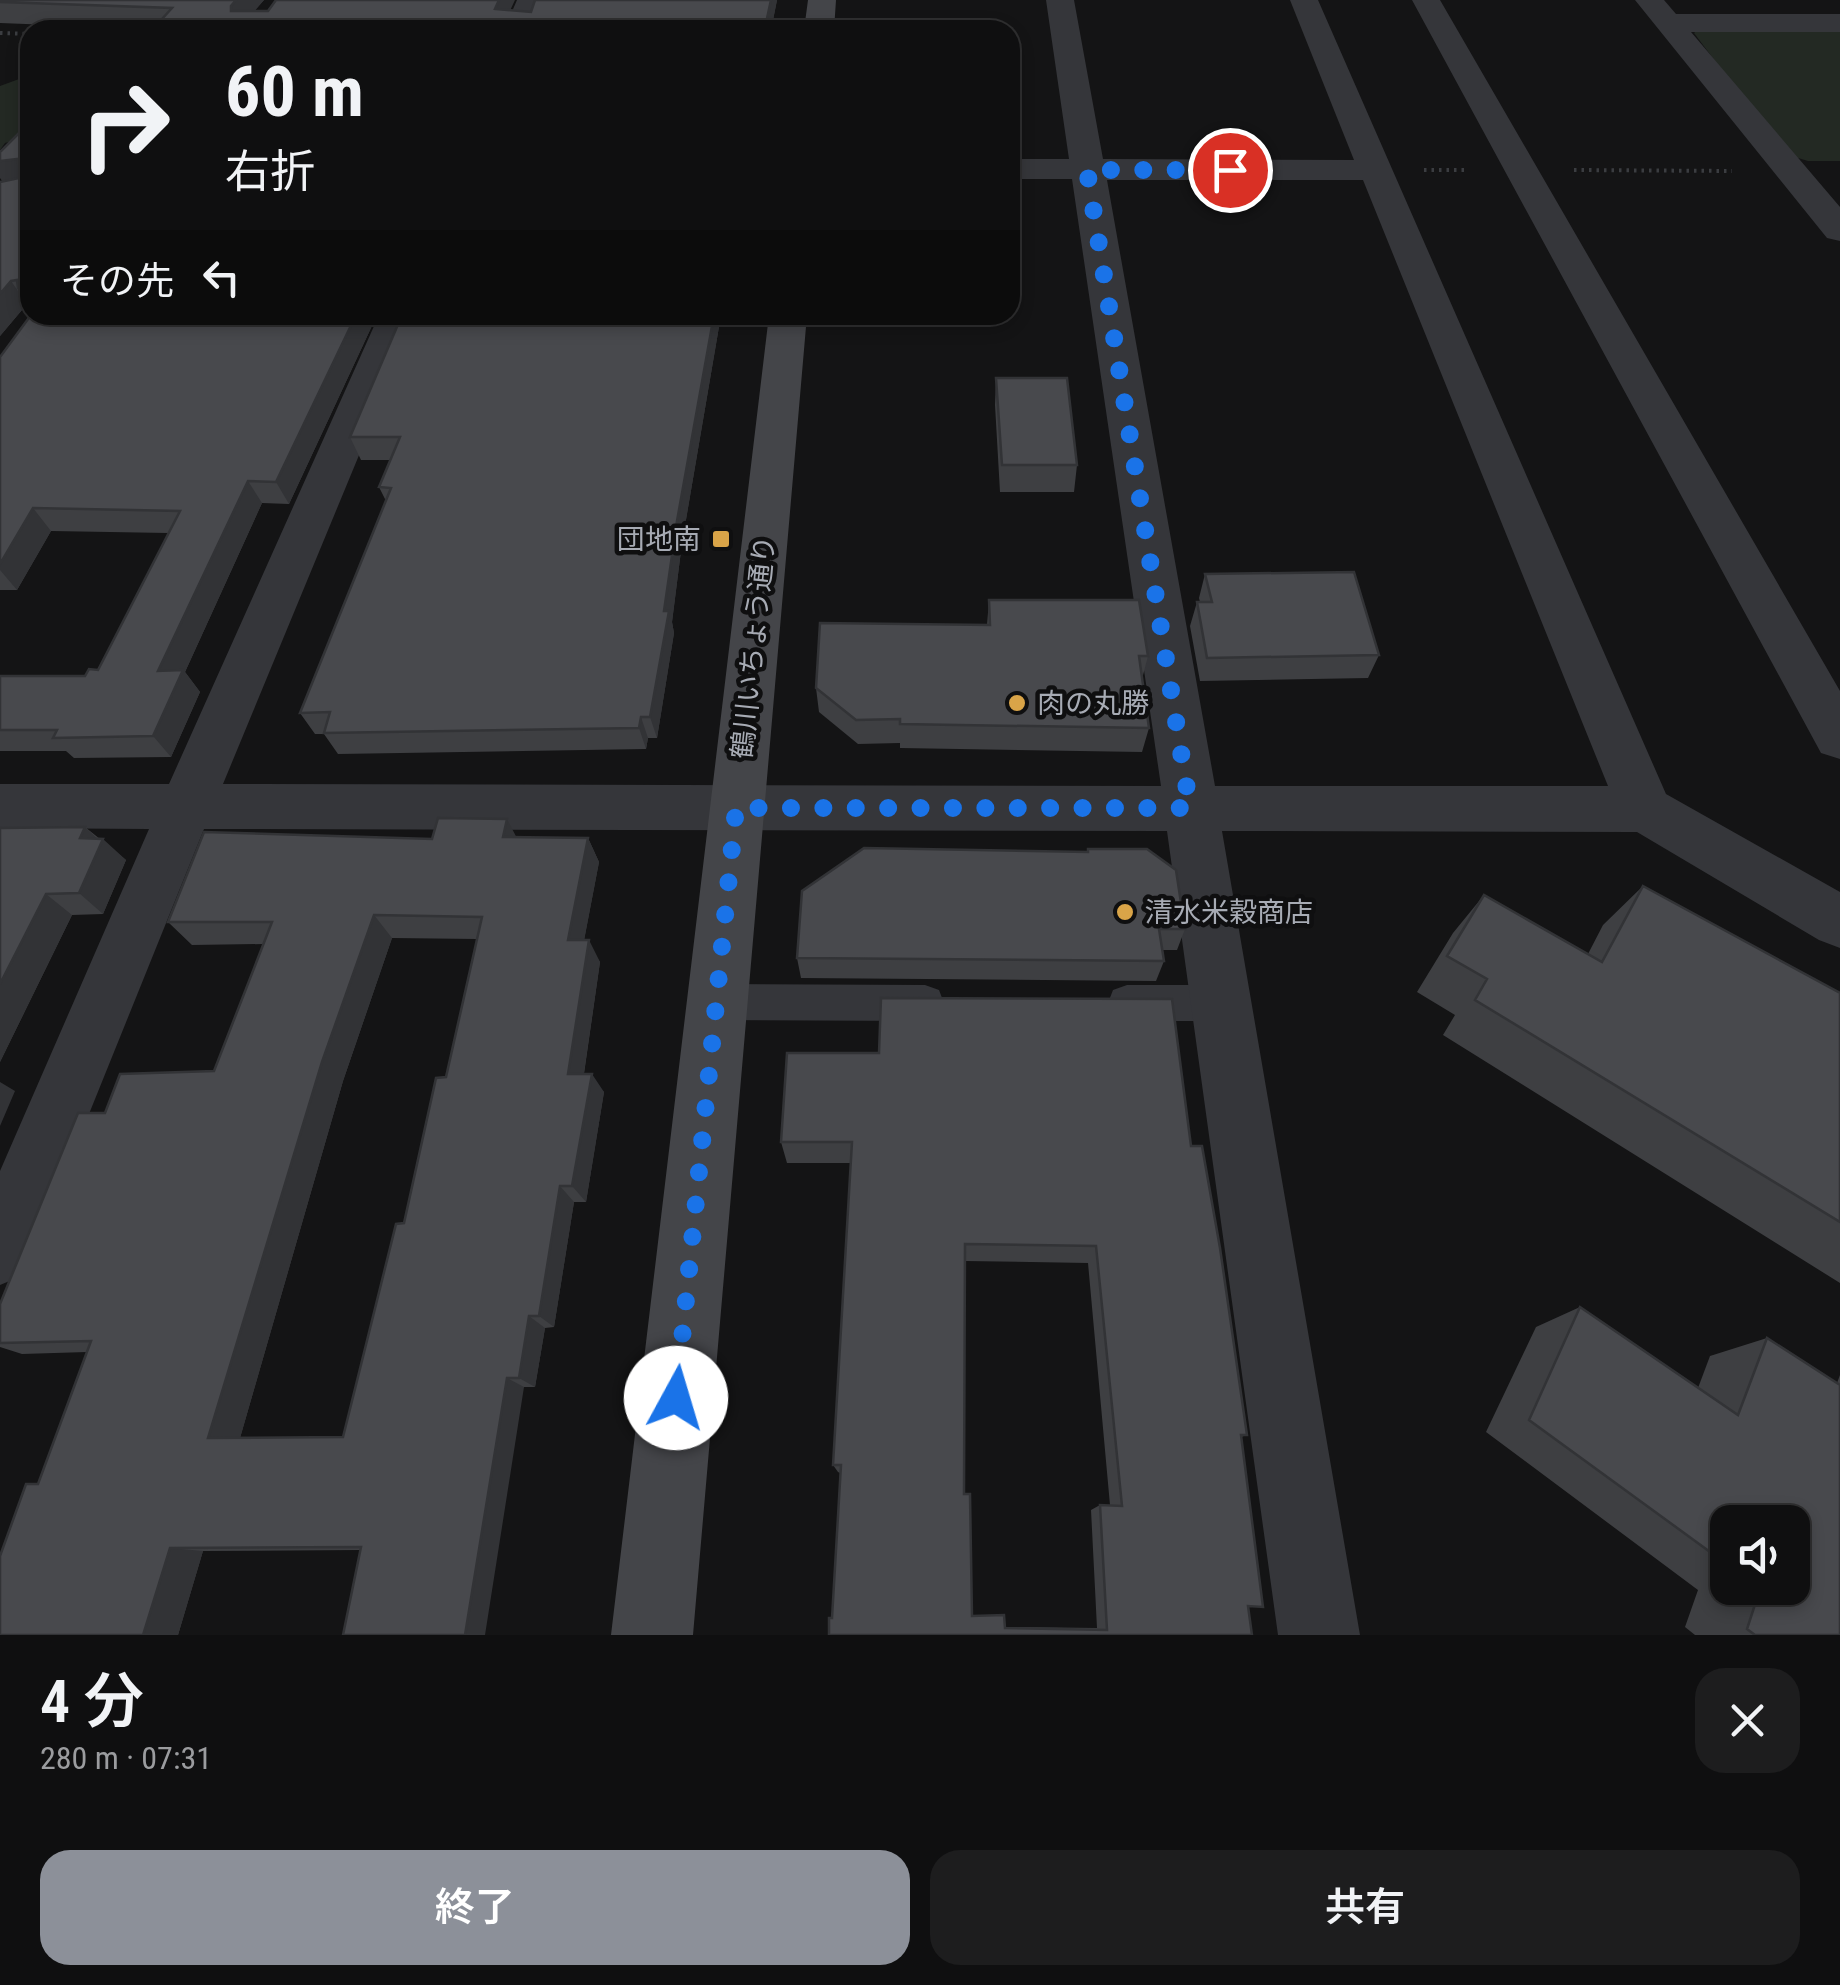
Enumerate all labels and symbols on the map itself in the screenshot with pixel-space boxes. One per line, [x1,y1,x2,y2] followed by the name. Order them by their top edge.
[1188,128,1273,213] pin
[617,523,701,556] place label: 団地南
[710,528,732,550] marker: 団地南
[725,534,782,760] street label: 鶴川いちょう通り
[1037,687,1149,720] place label: 肉の丸勝
[1006,692,1028,714] marker: 肉の丸勝
[1145,896,1313,929] place label: 清水米穀商店
[1114,901,1136,923] marker: 清水米穀商店
[624,1346,728,1450] position arrow

